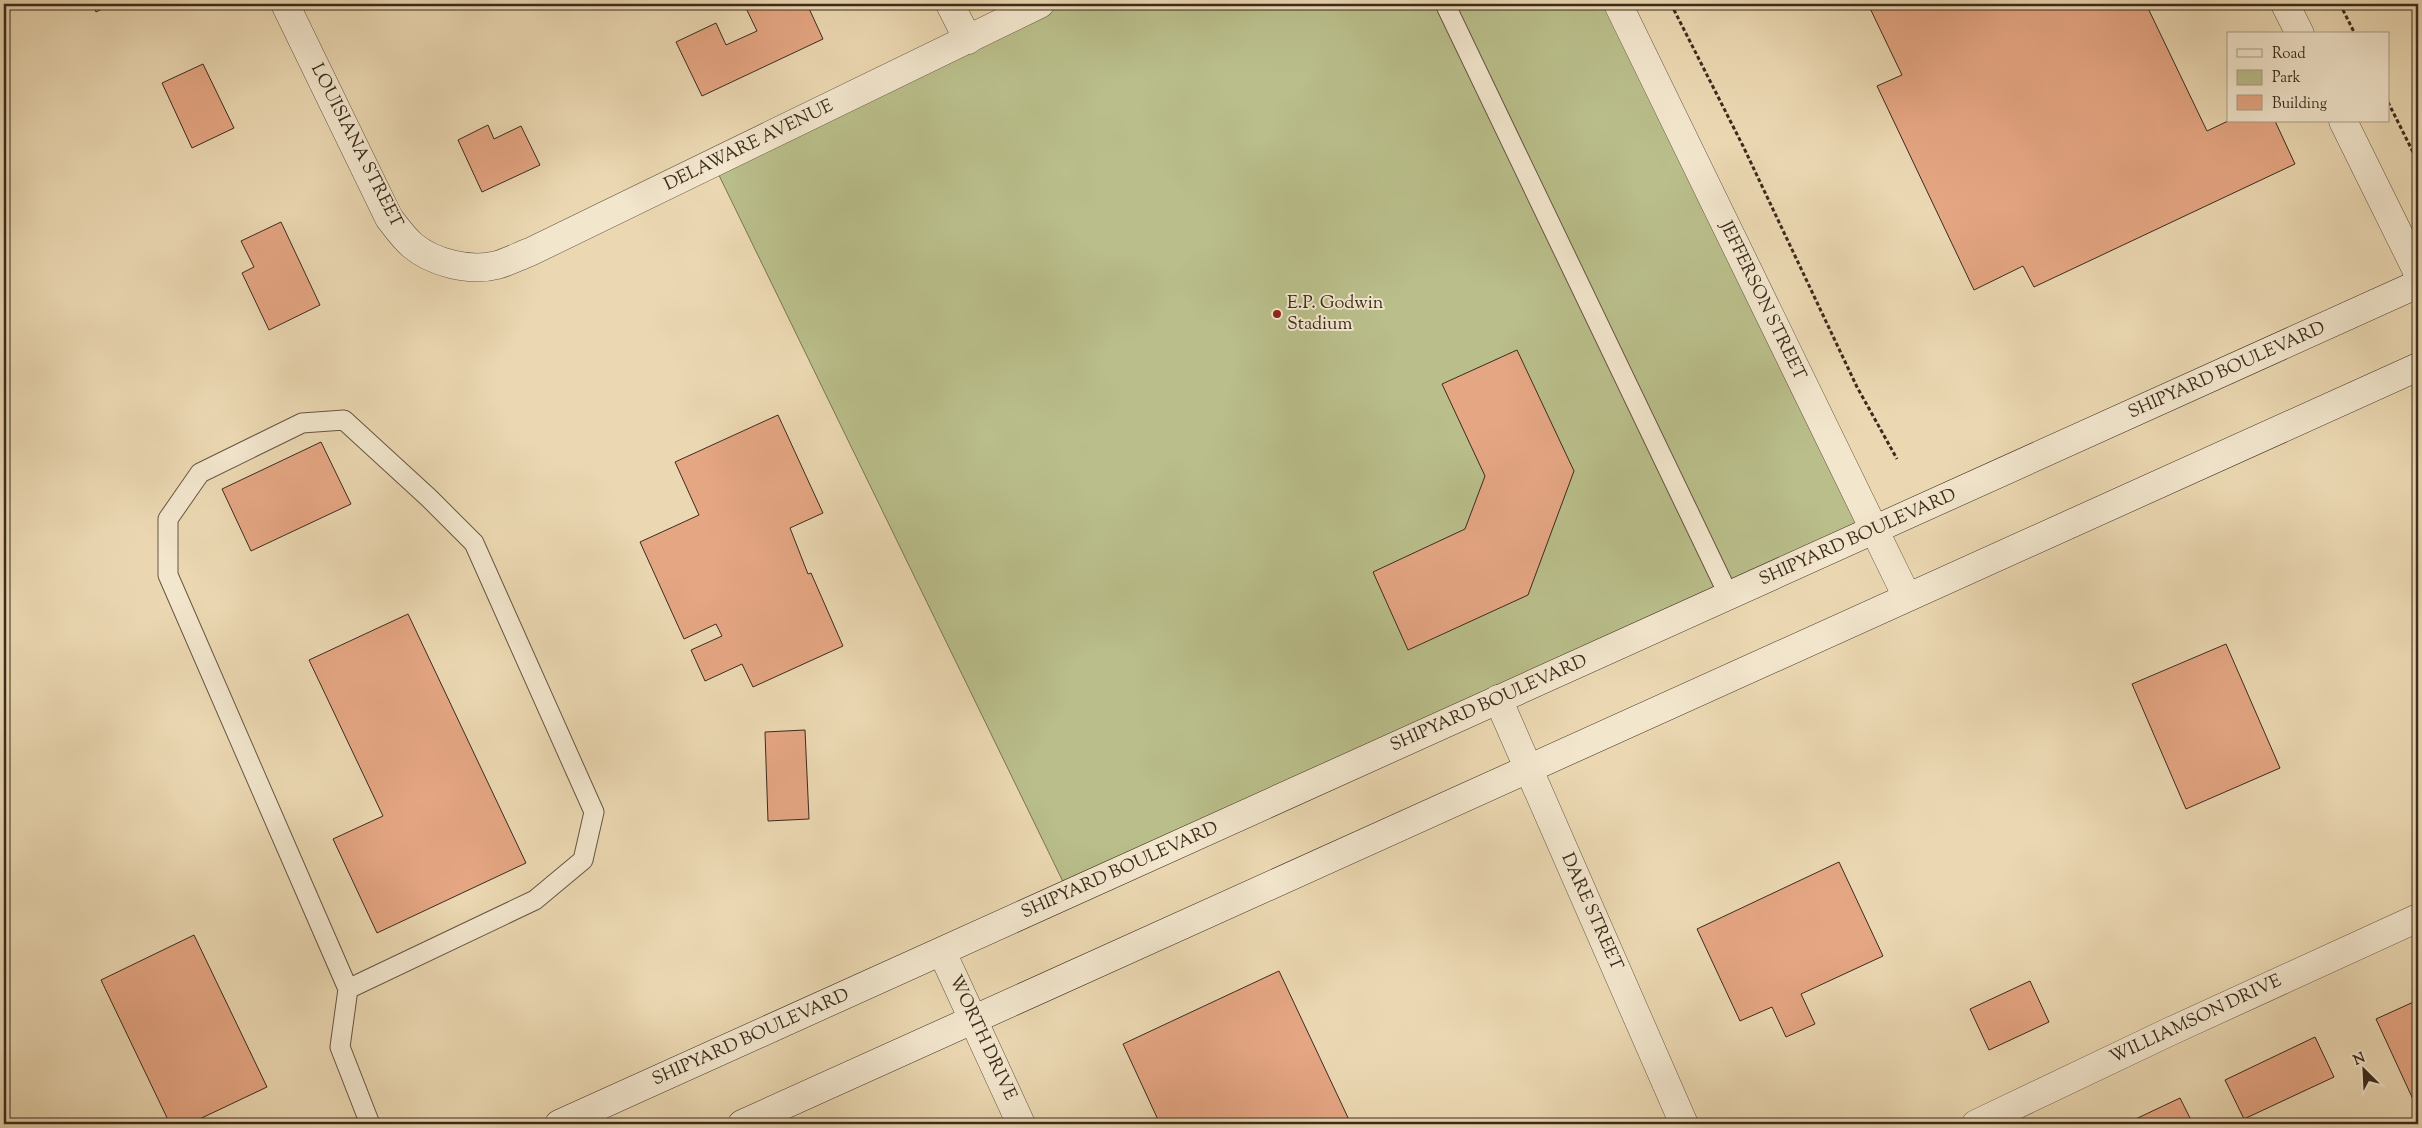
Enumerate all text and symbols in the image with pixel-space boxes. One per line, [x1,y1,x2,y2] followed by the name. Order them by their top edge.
[2227,32,2390,122] legend
[2272,44,2306,65] text: Road
[303,59,409,233] street label: LOUISIANA STREET
[2272,68,2301,89] text: Park
[660,94,838,198] street label: DELAWARE AVENUE
[2272,94,2327,115] text: Building
[1712,216,1812,385] street label: JEFFERSON STREET
[1287,291,1384,338] place label: E.P. Godwin Stadium
[1271,308,1283,320] marker: E.P. Godwin Stadium
[2124,316,2330,426] street label: SHIPYARD BOULEVARD
[1755,483,1961,593] street label: SHIPYARD BOULEVARD
[1386,649,1592,759] street label: SHIPYARD BOULEVARD
[1017,816,1223,926] street label: SHIPYARD BOULEVARD
[1553,849,1629,975] street label: DARE STREET
[2106,969,2286,1071] street label: WILLIAMSON DRIVE
[942,971,1022,1105] street label: WORTH DRIVE
[648,983,854,1093] street label: SHIPYARD BOULEVARD
[2340,1046,2390,1096] north arrow
[2350,1049,2369,1071] text: N

